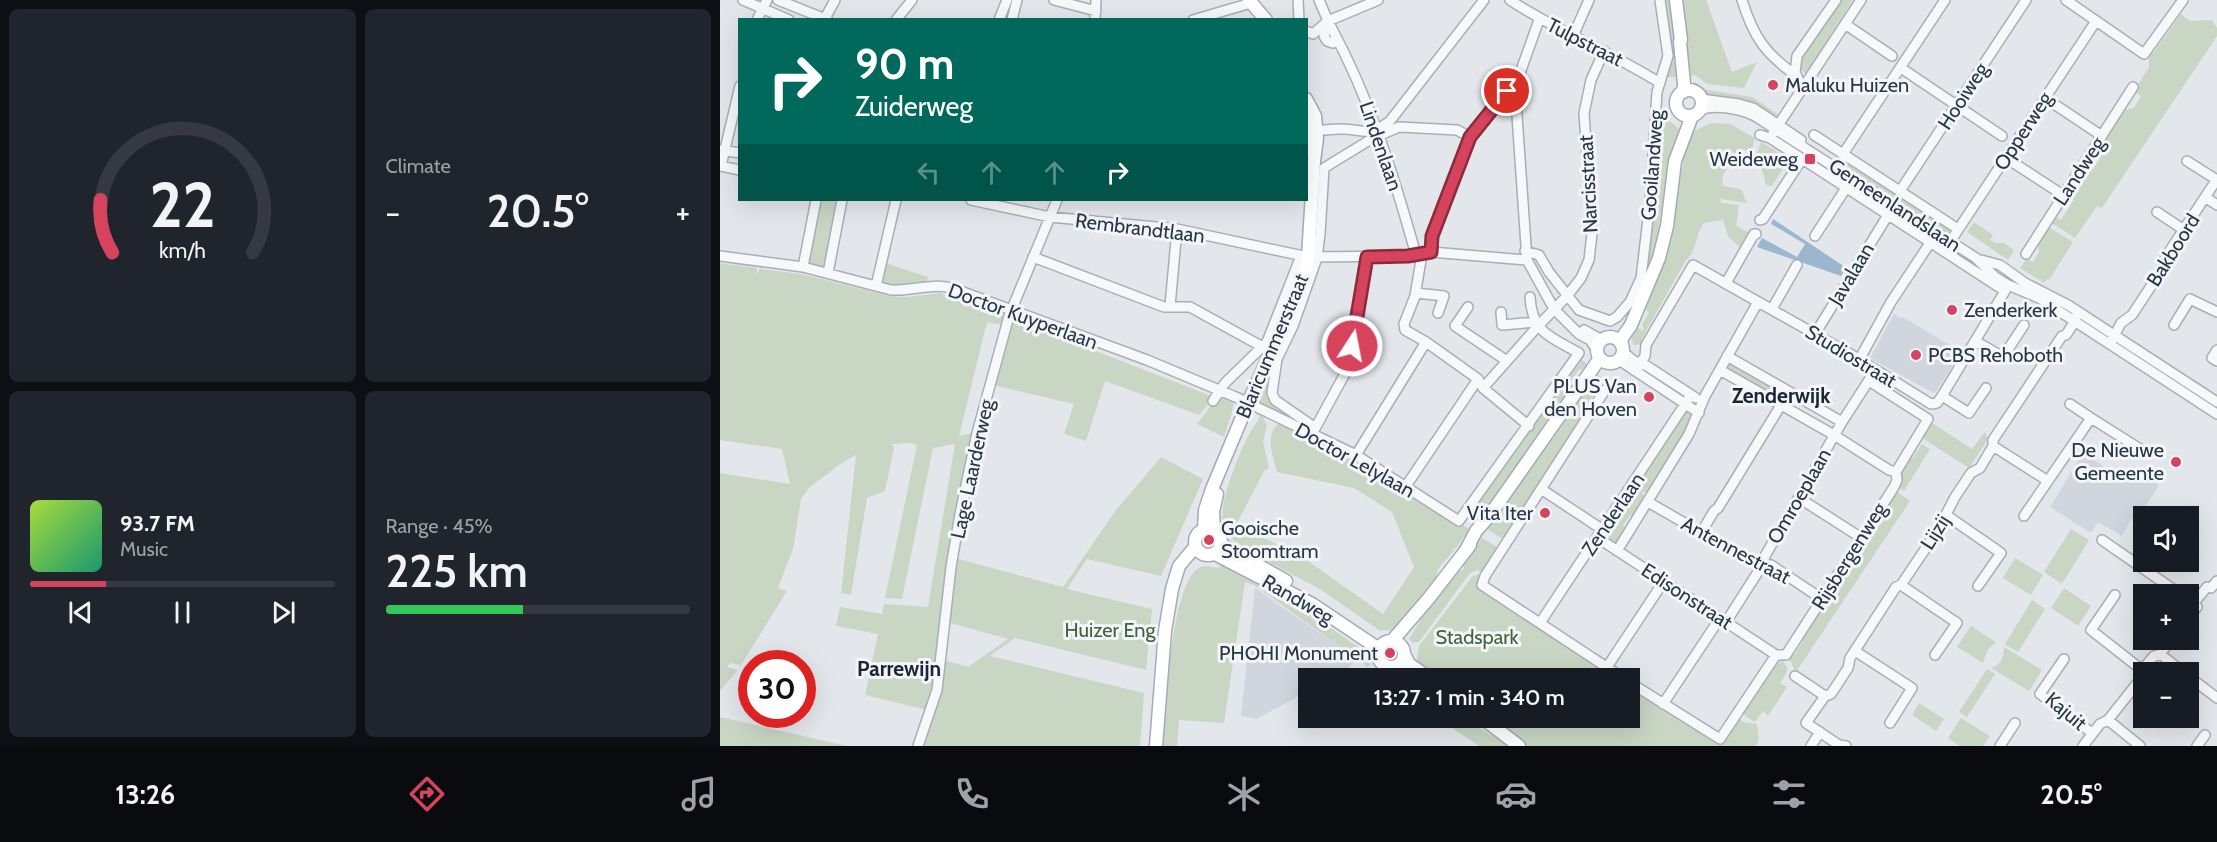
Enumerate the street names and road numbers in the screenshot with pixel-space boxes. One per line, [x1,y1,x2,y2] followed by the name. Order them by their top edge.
[1543,13,1627,71] street label: Tulpstraat
[1933,57,1994,134] street label: Hooiweg
[1989,86,2058,175] street label: Opperweg
[1355,98,1407,194] street label: Lindenlaan
[1636,108,1668,221] street label: Gooilandweg
[2048,132,2110,210] street label: Landweg
[1573,134,1603,234] street label: Narcisstraat
[1824,153,1966,257] street label: Gemeenlandslaan
[1074,208,1206,248] street label: Rembrandtlaan
[2141,209,2205,291] street label: Bakboord
[1823,238,1879,310] street label: Javalaan
[1231,270,1313,422] street label: Blaricummerstraat
[945,278,1101,354] street label: Doctor Kuyperlaan
[1801,319,1901,393] street label: Studiostraat
[946,396,999,541] street label: Lage Laarderweg
[1291,417,1419,503] street label: Doctor Lelylaan
[1762,444,1836,548] street label: Omroeplaan
[1577,468,1649,560] street label: Zenderlaan
[1806,497,1892,614] street label: Rijsbergenweg
[1915,510,1955,554] street label: Lijzij
[1677,511,1795,589] street label: Antennestraat
[1637,558,1737,634] street label: Edisonstraat
[1258,569,1339,630] street label: Randweg
[2040,687,2092,735] street label: Kajuit

